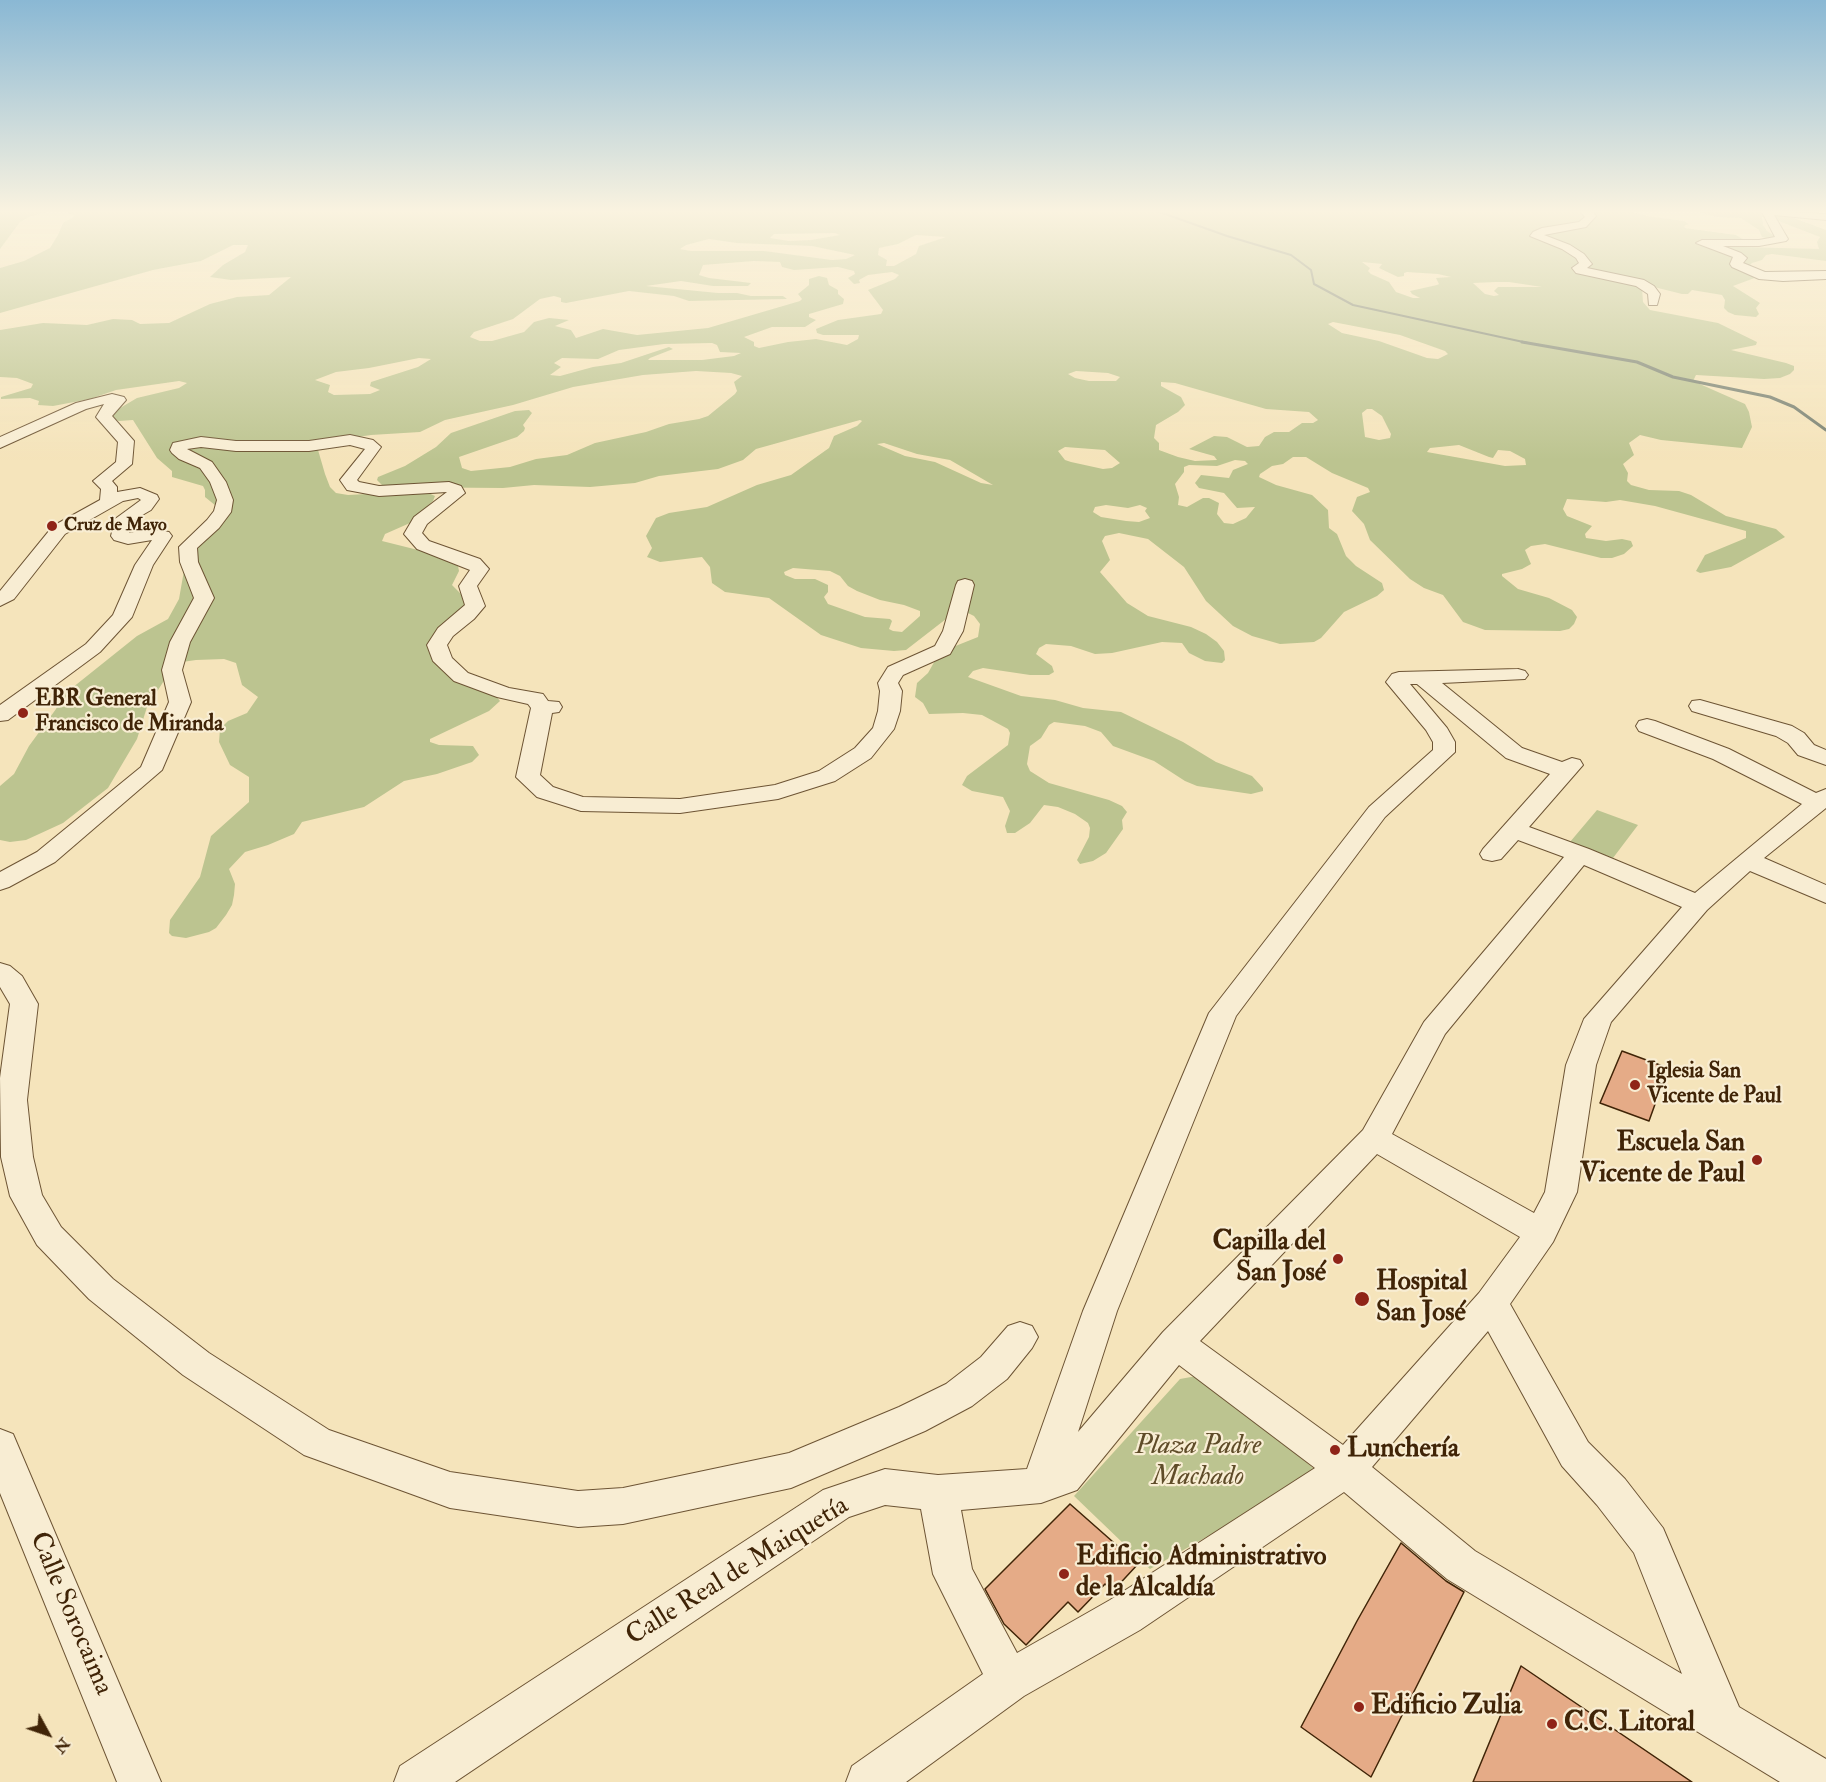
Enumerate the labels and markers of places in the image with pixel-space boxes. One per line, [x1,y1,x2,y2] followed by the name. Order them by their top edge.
[64,515,167,537] place label: Cruz de Mayo
[45,519,59,533] marker: Cruz de Mayo
[35,687,223,738] place label: EBR General Francisco de Miranda
[16,706,30,720] marker: EBR General Francisco de Miranda
[1647,1059,1782,1110] place label: Iglesia San Vicente de Paul
[1628,1078,1642,1092] marker: Iglesia San Vicente de Paul
[1580,1128,1745,1191] place label: Escuela San Vicente de Paul
[1750,1153,1764,1167] marker: Escuela San Vicente de Paul
[1212,1227,1326,1290] place label: Capilla del San José
[1331,1252,1345,1266] marker: Capilla del San José
[1376,1267,1467,1330] place label: Hospital San José
[1353,1290,1371,1308] marker: Hospital San José
[1347,1434,1459,1466] place label: Lunchería
[1328,1443,1342,1457] marker: Lunchería
[1076,1542,1327,1605] place label: Edificio Administrativo de la Alcaldía
[1057,1567,1071,1581] marker: Edificio Administrativo de la Alcaldía
[1371,1691,1522,1723] place label: Edificio Zulia
[1352,1700,1366,1714] marker: Edificio Zulia
[1564,1708,1695,1740] place label: C.C. Litoral
[1545,1717,1559,1731] marker: C.C. Litoral

